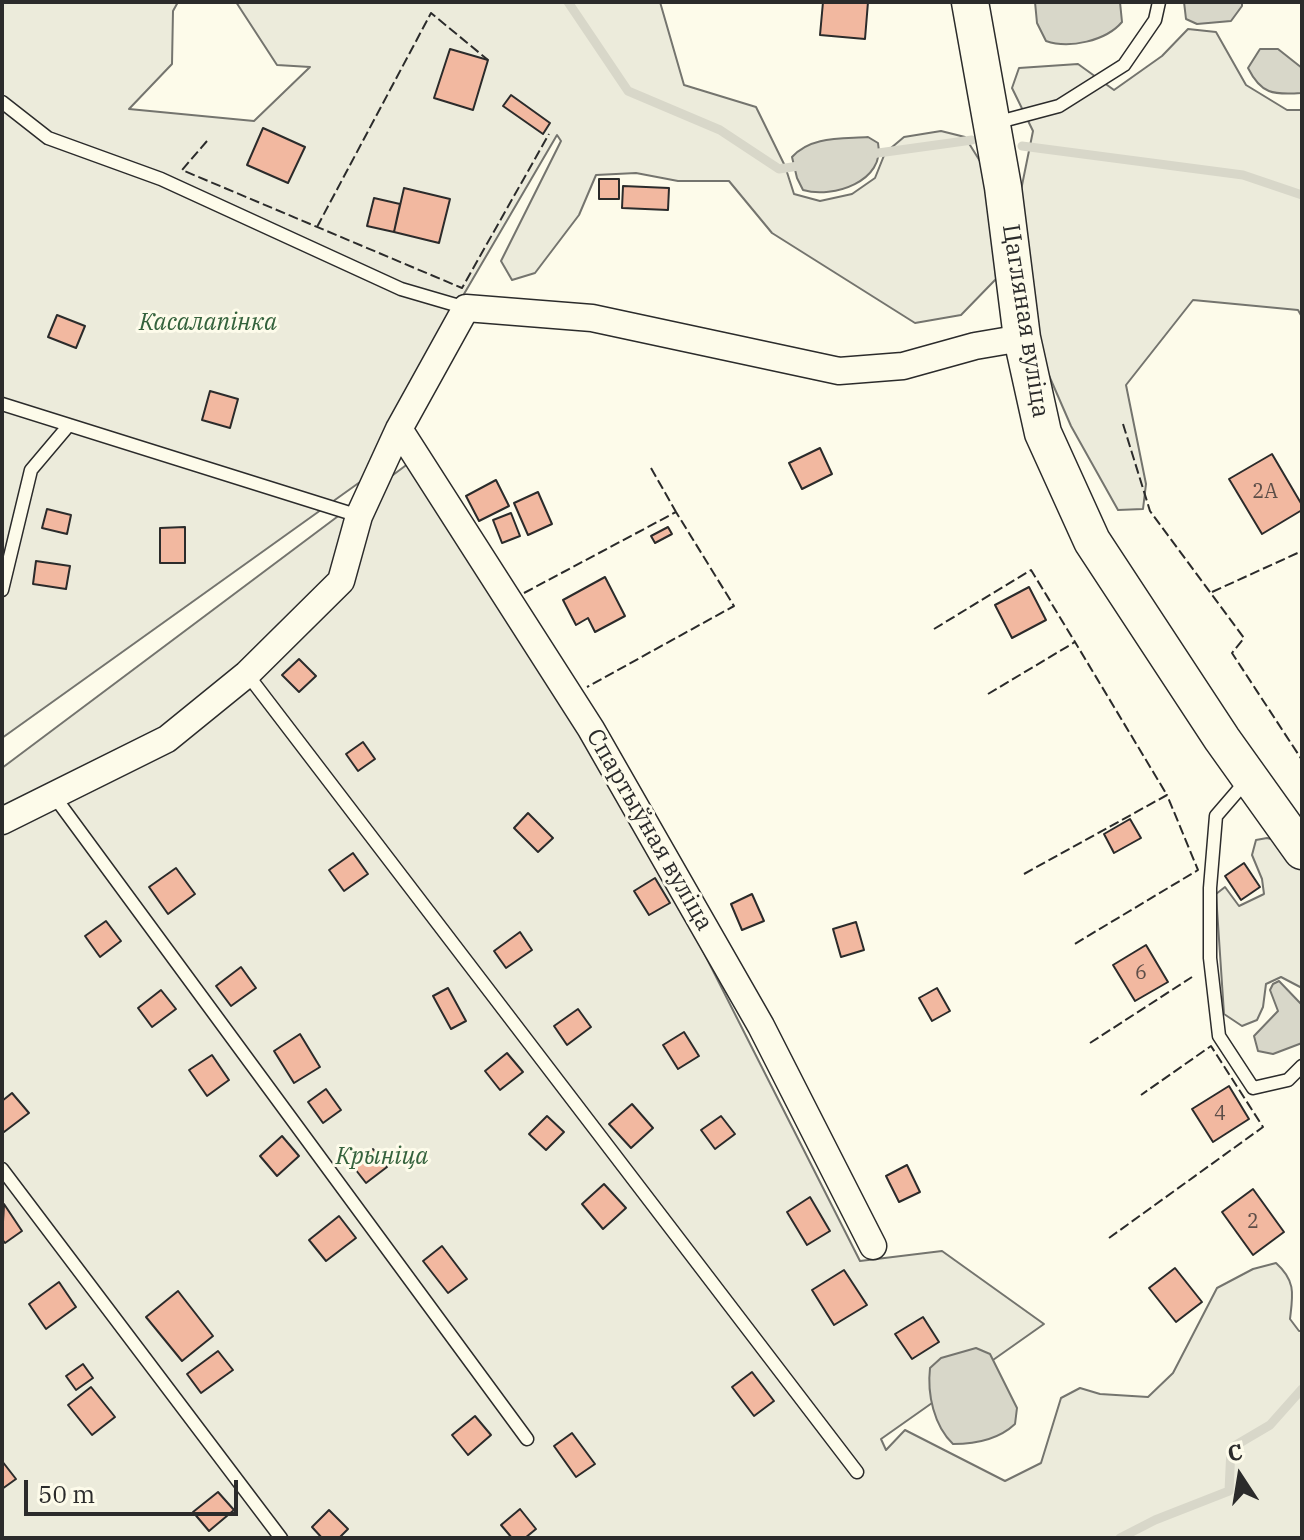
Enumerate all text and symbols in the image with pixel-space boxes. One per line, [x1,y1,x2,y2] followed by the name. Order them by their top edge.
[995,222,1055,420] street label: Цагляная вуліца
[139,309,277,337] park label: Касалапінка
[1252,480,1278,504] house number: 2А
[579,724,719,936] street label: Спартыўная вуліца
[1135,961,1147,985] house number: 6
[1214,1102,1226,1126] house number: 4
[336,1143,428,1171] park label: Крыніца
[1247,1210,1259,1234] house number: 2
[1200,1436,1280,1516] north arrow
[1225,1436,1245,1468] text: С
[28,1464,242,1514] scale bar
[38,1478,95,1510] text: 50 m

